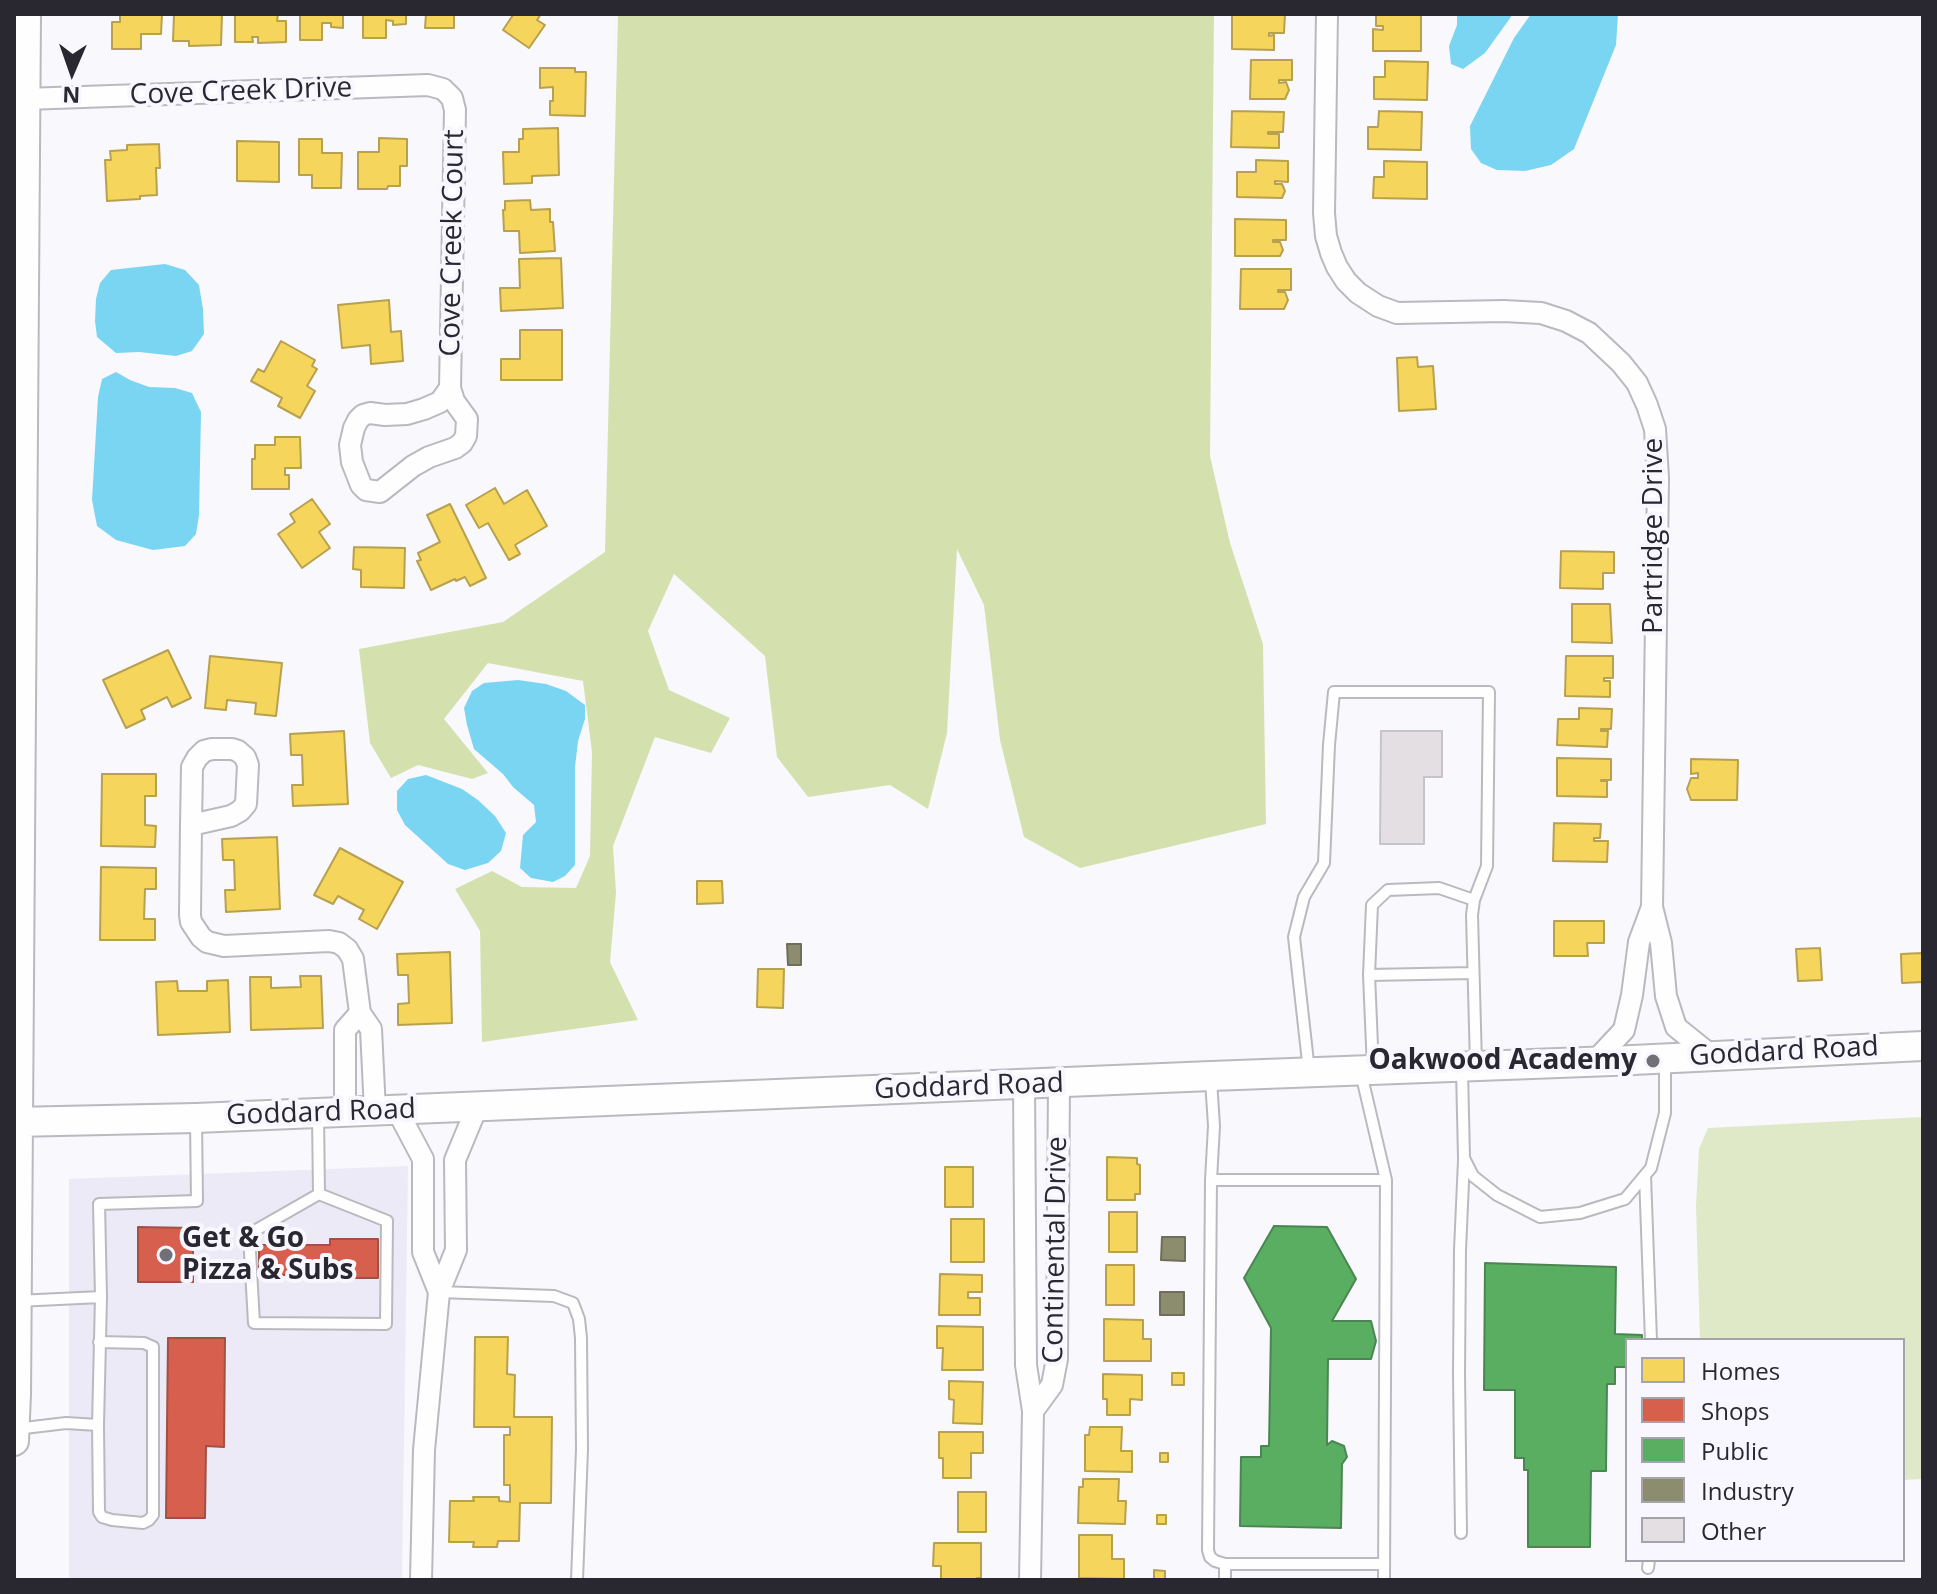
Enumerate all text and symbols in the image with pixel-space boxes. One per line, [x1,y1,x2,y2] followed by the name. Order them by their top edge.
[32,32,112,112] north arrow
[129,71,353,113] street label: Cove Creek Drive
[62,81,81,111] text: N
[434,129,472,357] street label: Cove Creek Court
[1637,438,1671,634] street label: Partridge Drive
[1688,1030,1880,1074] street label: Goddard Road
[1368,1044,1637,1078] place label: Oakwood Academy
[1644,1052,1662,1070] marker: Oakwood Academy
[874,1067,1064,1107] street label: Goddard Road
[226,1093,416,1133] street label: Goddard Road
[1037,1136,1075,1364] street label: Continental Drive
[182,1222,353,1288] place label: Get & Go Pizza & Subs
[157,1246,175,1264] marker: Get & Go Pizza & Subs
[1625,1338,1905,1562] legend
[1701,1354,1780,1387] text: Homes
[1701,1394,1769,1427] text: Shops
[1701,1434,1768,1467] text: Public
[1701,1474,1794,1507] text: Industry
[1701,1514,1766,1547] text: Other

